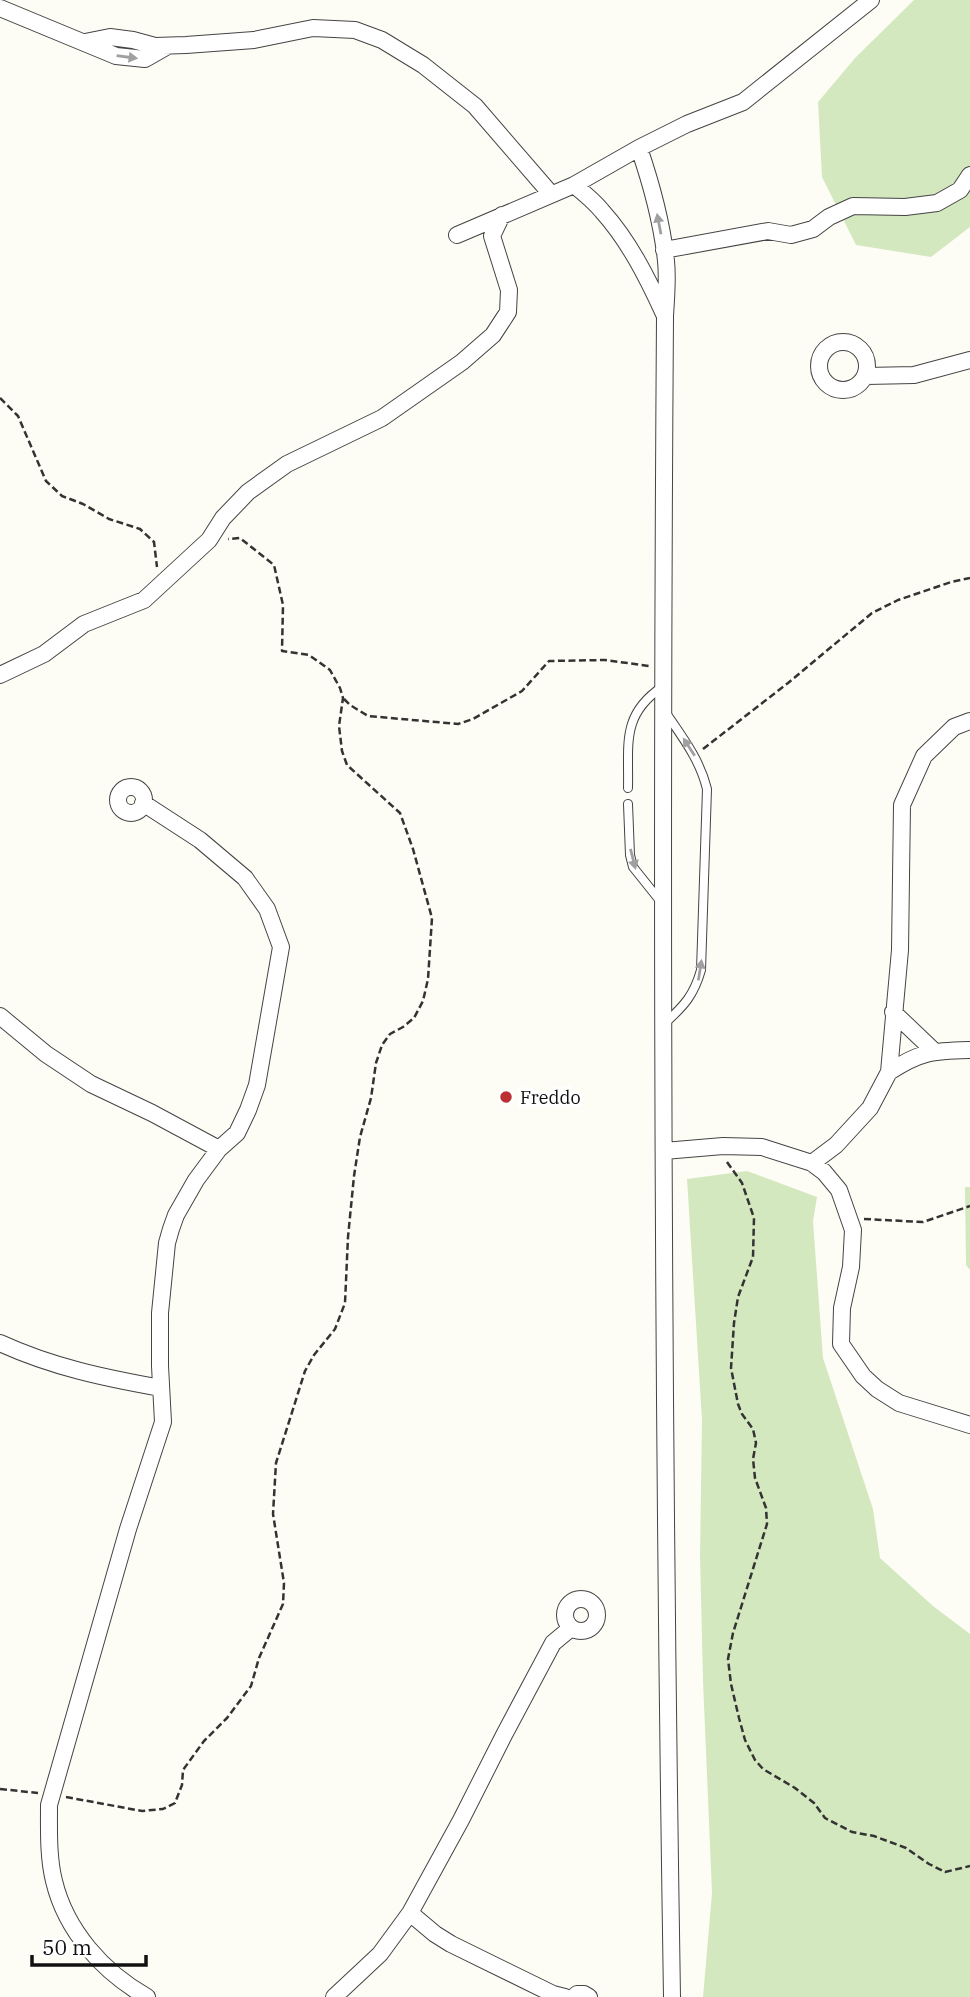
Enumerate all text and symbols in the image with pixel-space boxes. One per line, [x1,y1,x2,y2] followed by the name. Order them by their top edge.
[116,52,138,63] one-way arrow
[653,213,664,235] one-way arrow
[682,738,696,756] one-way arrow
[627,848,638,870] one-way arrow
[695,959,706,981] one-way arrow
[520,1086,581,1109] place label: Freddo
[498,1089,514,1105] marker: Freddo
[32,1924,145,1968] scale bar
[42,1933,92,1961] text: 50 m

